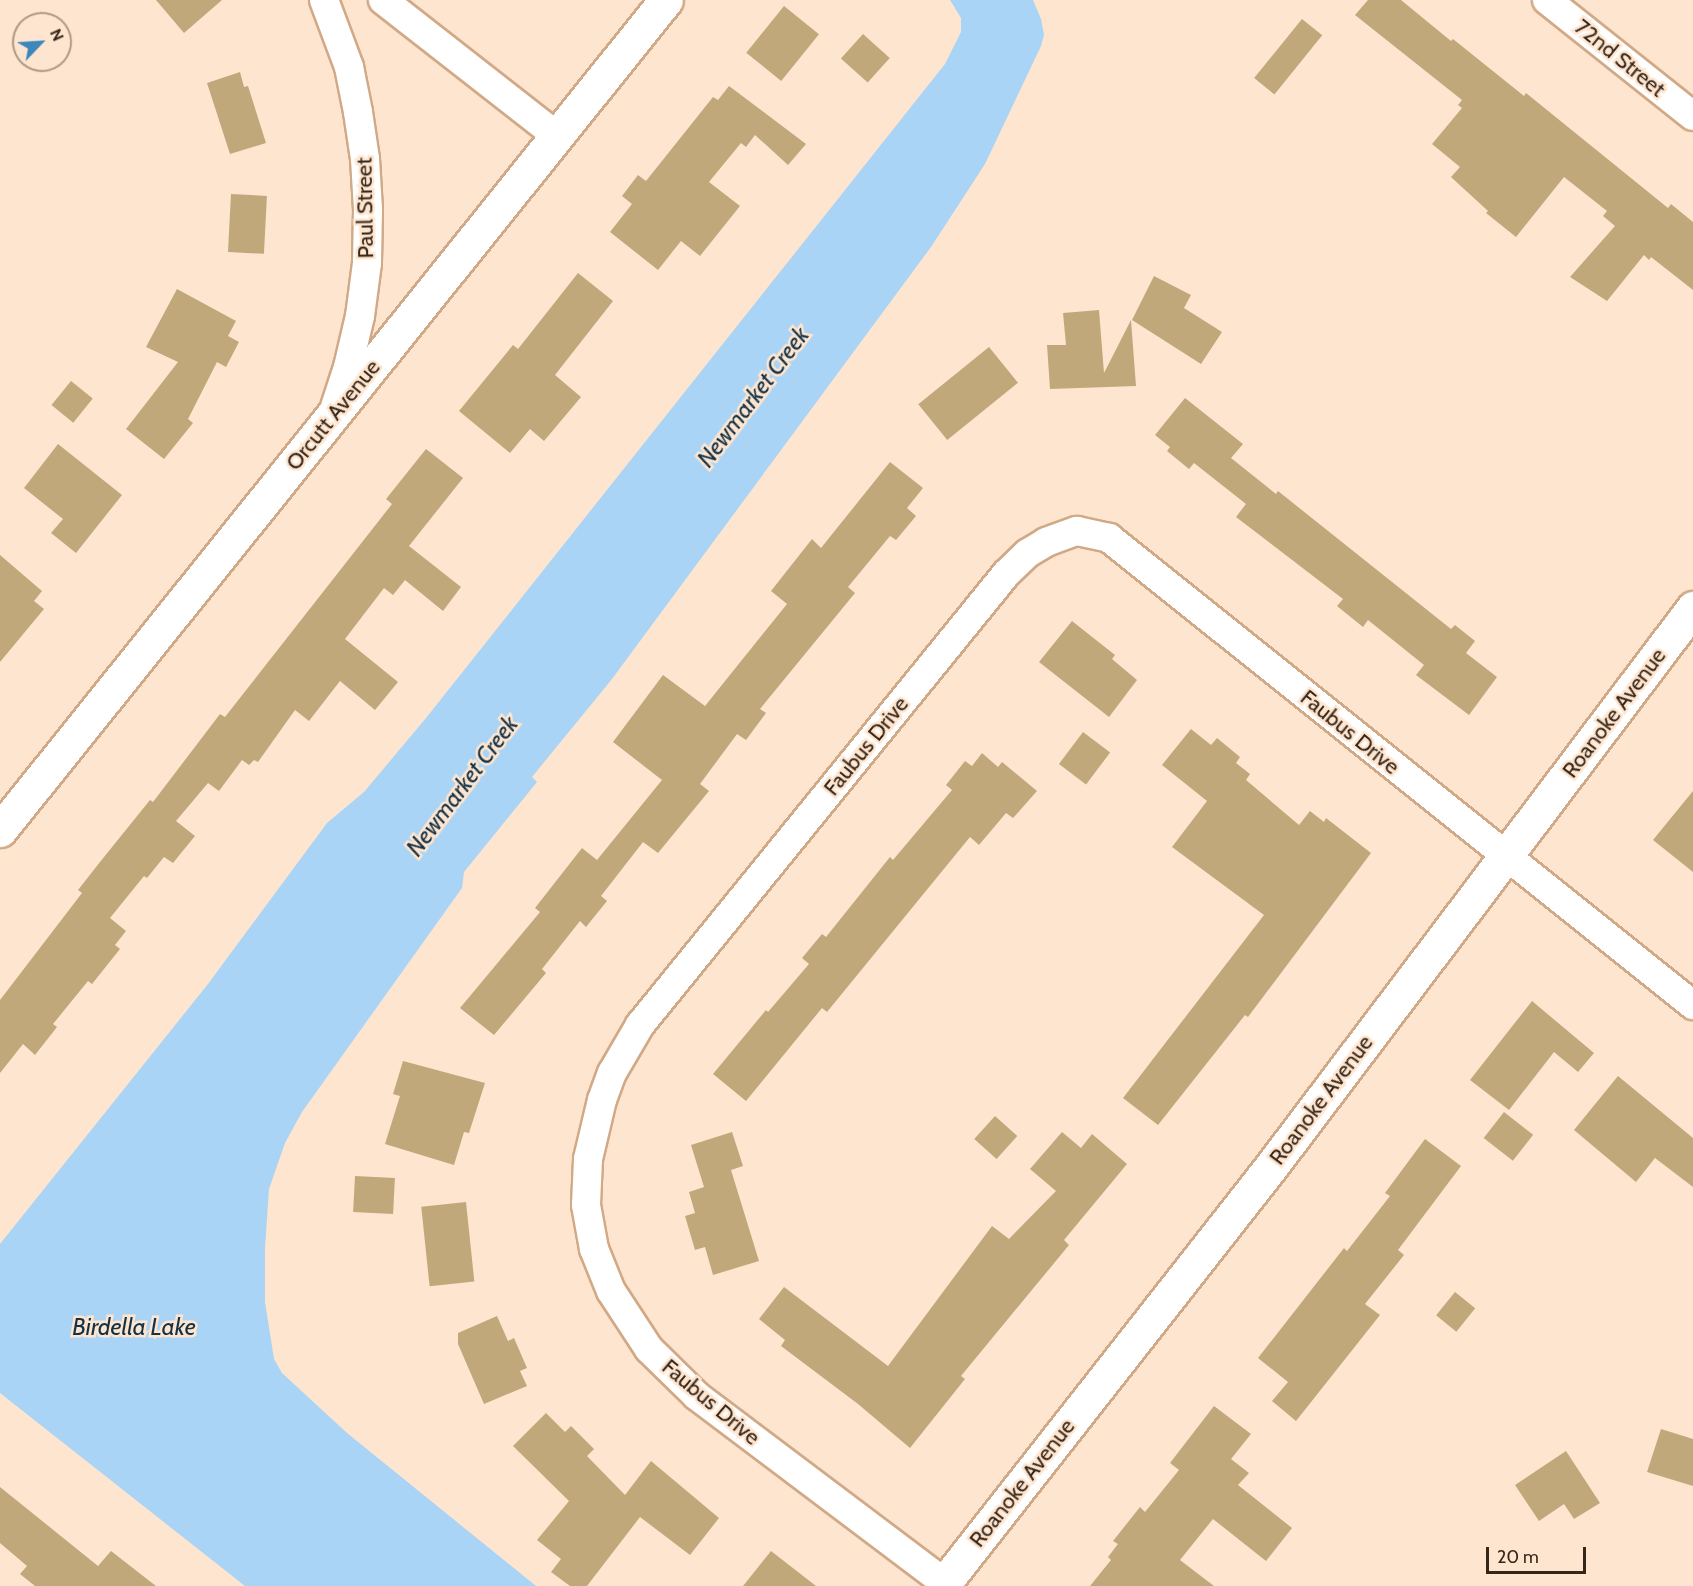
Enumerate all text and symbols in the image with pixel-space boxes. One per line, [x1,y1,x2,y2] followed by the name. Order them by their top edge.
[12,12,72,72] north arrow
[1569,14,1671,102] street label: 72nd Street
[46,26,68,44] text: N
[351,157,379,259] street label: Paul Street
[691,321,815,473] water label: Newmarket Creek
[280,354,386,476] street label: Orcutt Avenue
[1557,643,1671,783] street label: Roanoke Avenue
[1295,684,1405,780] street label: Faubus Drive
[818,691,914,801] street label: Faubus Drive
[400,710,524,862] water label: Newmarket Creek
[1264,1030,1378,1170] street label: Roanoke Avenue
[72,1313,196,1341] water label: Birdella Lake
[657,1353,765,1451] street label: Faubus Drive
[964,1414,1080,1552] street label: Roanoke Avenue
[1489,1535,1590,1573] scale bar
[1497,1546,1539,1568] text: 20 m

